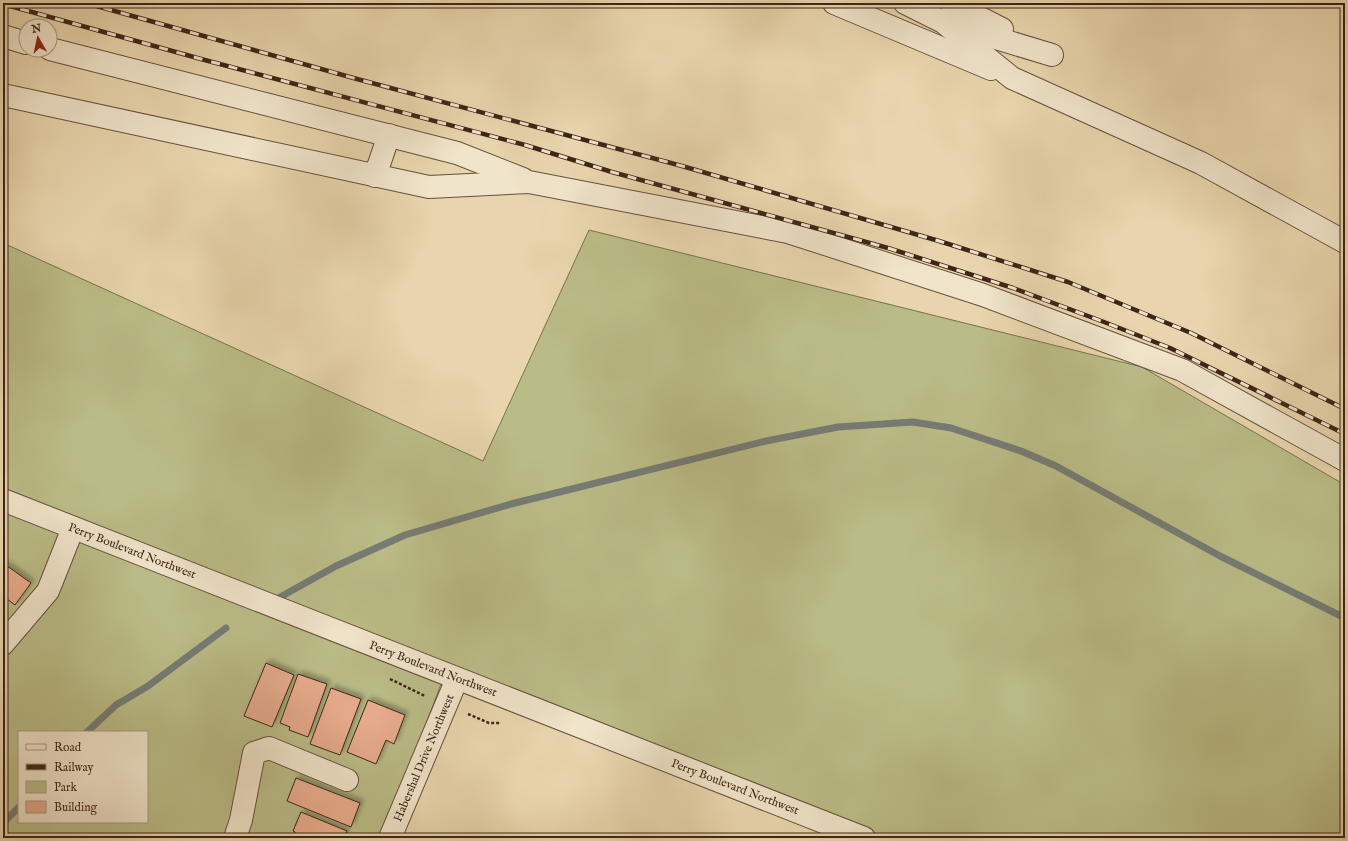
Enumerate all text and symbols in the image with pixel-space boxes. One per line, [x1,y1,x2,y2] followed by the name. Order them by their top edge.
[18,18,58,58] north arrow
[30,21,43,37] text: N
[66,520,198,582] street label: Perry Boulevard Northwest
[367,638,499,700] street label: Perry Boulevard Northwest
[390,692,458,824] street label: Habershal Drive Northwest
[18,731,148,823] legend
[54,740,82,755] text: Road
[669,756,801,818] street label: Perry Boulevard Northwest
[54,760,93,775] text: Railway
[54,780,77,795] text: Park
[54,800,98,815] text: Building

